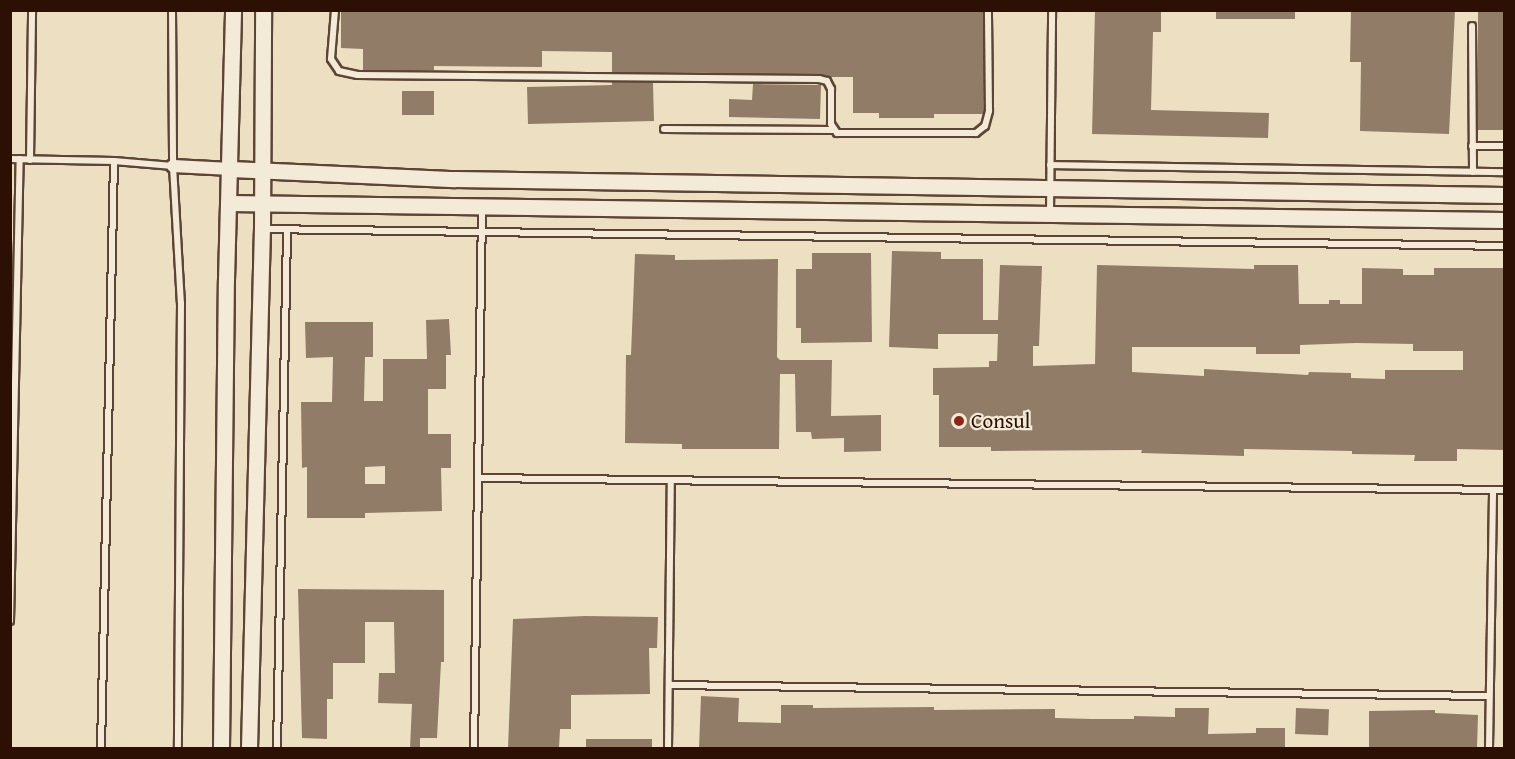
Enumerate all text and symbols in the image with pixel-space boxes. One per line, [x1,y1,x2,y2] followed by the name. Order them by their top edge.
[971,408,1031,434] place label: Consul
[952,414,966,428] marker: Consul

